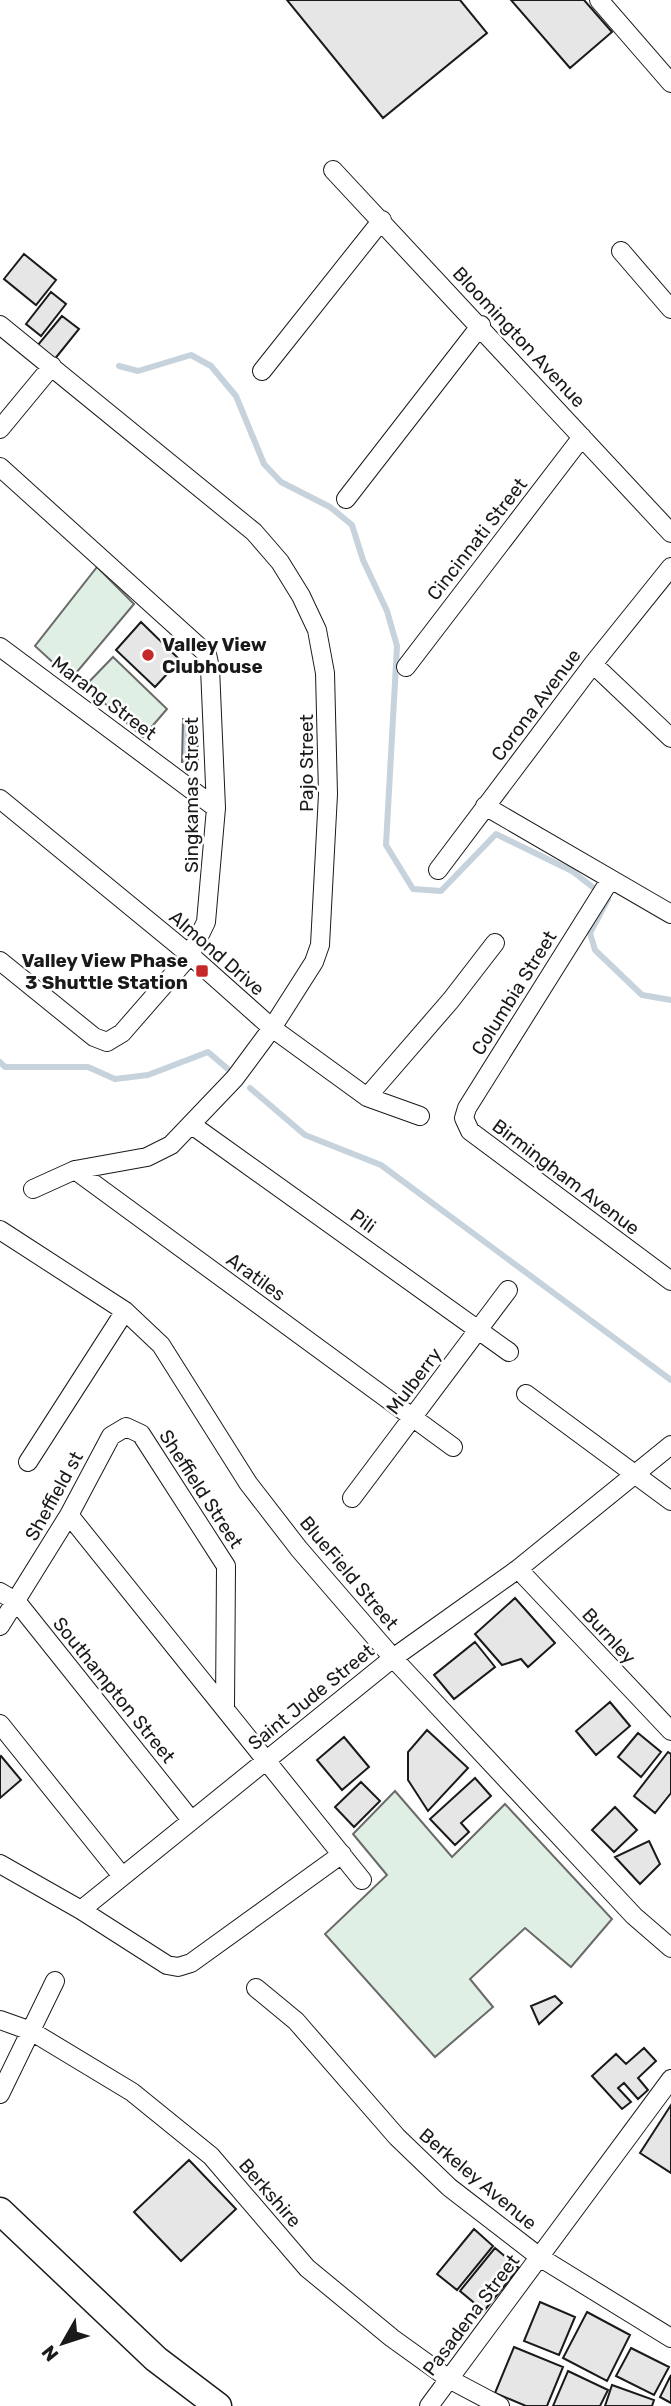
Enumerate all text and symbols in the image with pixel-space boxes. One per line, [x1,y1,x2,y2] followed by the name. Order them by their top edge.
[448,262,590,412] street label: Bloomington Avenue
[422,473,532,605] street label: Cincinnati Street
[162,633,267,678] place label: Valley View Clubhouse
[486,644,586,766] street label: Corona Avenue
[140,647,156,663] marker: Valley View Clubhouse
[47,651,162,745] street label: Marang Street
[295,713,318,812] street label: Pajo Street
[180,716,203,873] street label: Singkamas Street
[165,906,269,1000] street label: Almond Drive
[466,926,562,1060] street label: Columbia Street
[21,949,188,994] place label: Valley View Phase 3 Shuttle Station
[194,963,210,979] marker: Valley View Phase 3 Shuttle Station
[488,1114,644,1240] street label: Birmingham Avenue
[346,1204,380,1238] street label: Pili
[222,1248,290,1306] street label: Aratiles
[381,1343,447,1419] street label: Mulberry
[154,1426,248,1553] street label: Sheffield Street
[20,1447,88,1545] street label: Sheffield st
[295,1512,404,1635] street label: BlueField Street
[577,1603,641,1669] street label: Burnley
[48,1612,180,1768] street label: Southampton Street
[243,1639,379,1755] street label: Saint Jude Street
[415,2123,541,2235] street label: Berkeley Avenue
[234,2154,306,2232] street label: Berkshire
[418,2249,525,2380] street label: Pasadena Street
[28,2308,98,2378] north arrow
[37,2341,63,2366] text: N

